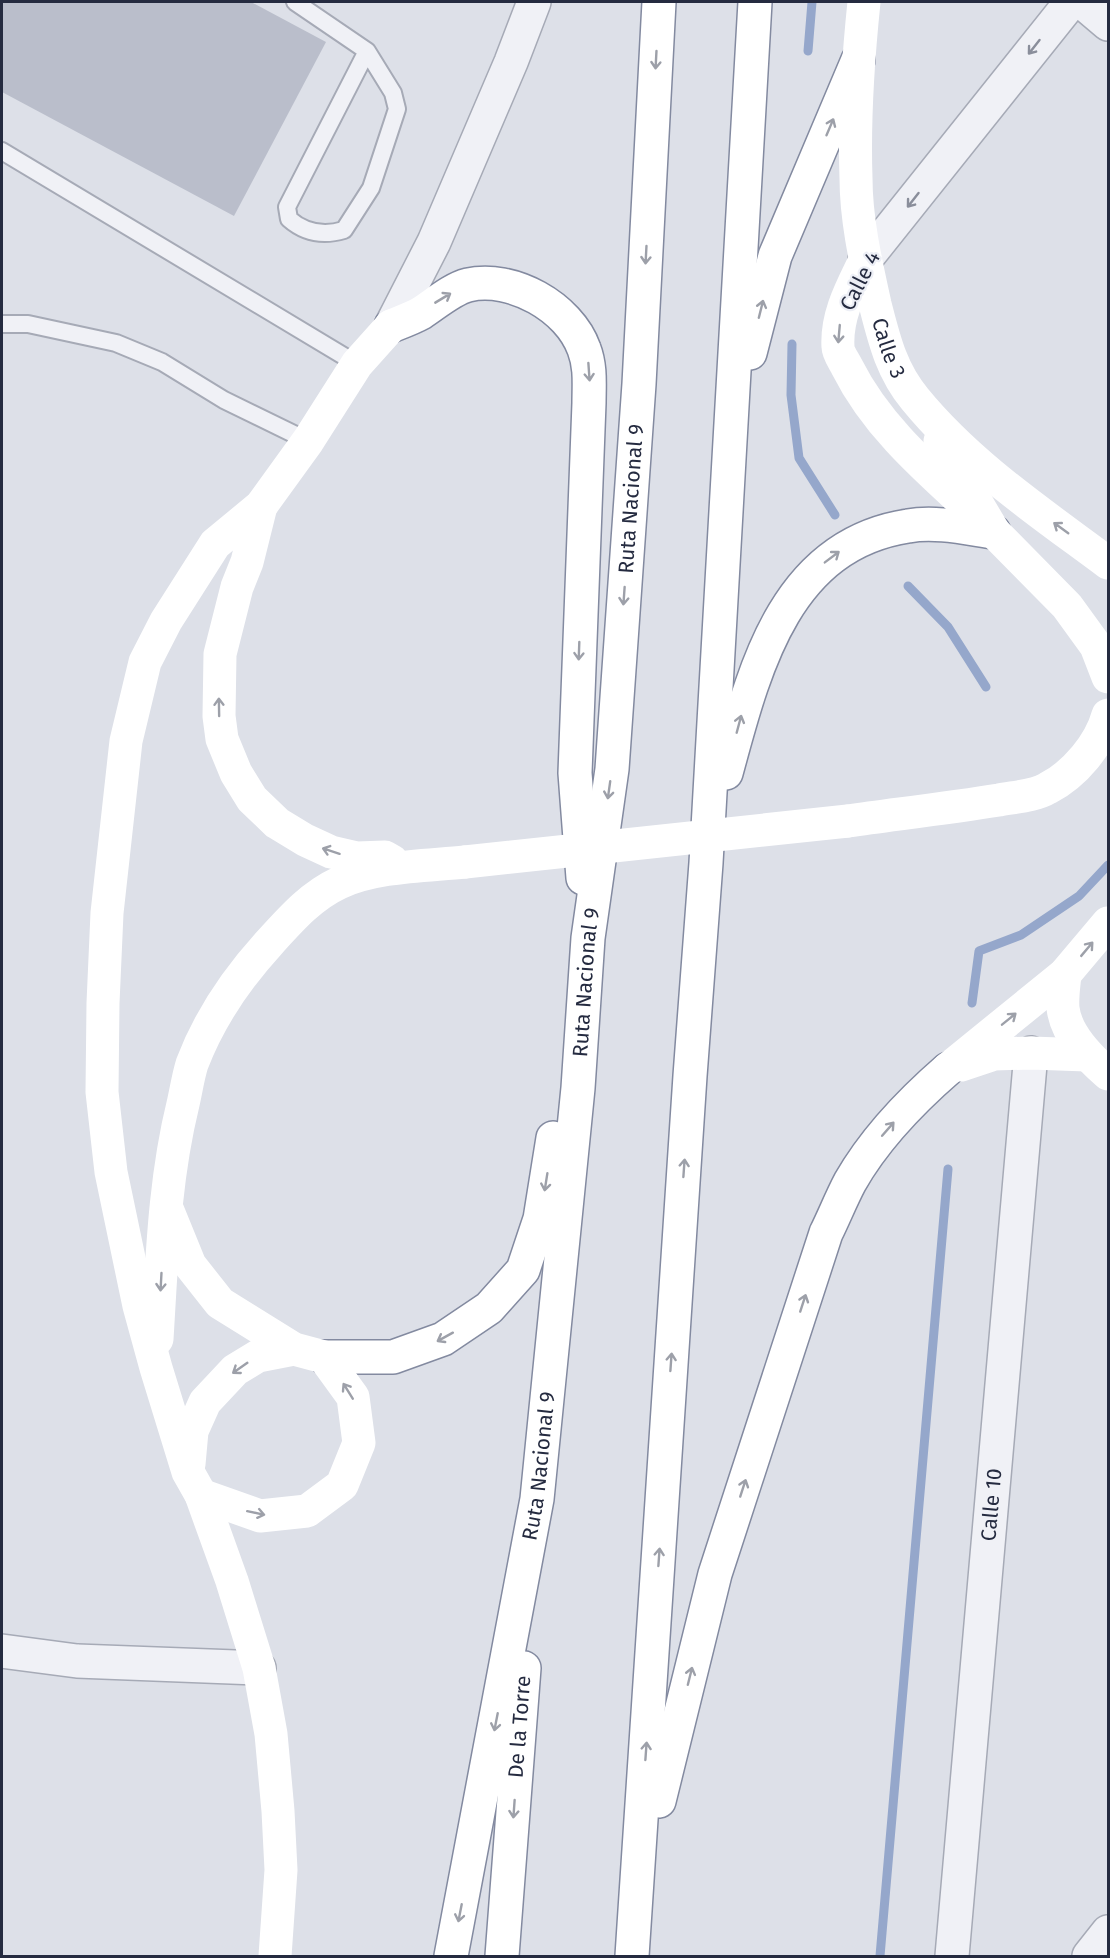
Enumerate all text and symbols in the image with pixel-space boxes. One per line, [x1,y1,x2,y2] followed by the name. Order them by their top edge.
[1028,39,1041,55] one-way arrow
[650,49,661,69] one-way arrow
[825,119,836,137] one-way arrow
[906,192,920,207] one-way arrow
[640,244,651,264] one-way arrow
[834,247,886,315] street label: Calle 4
[434,292,451,304] one-way arrow
[756,300,768,319] one-way arrow
[866,315,911,383] street label: Calle 3
[833,324,844,344] one-way arrow
[583,361,594,381] one-way arrow
[613,423,649,574] street label: Ruta Nacional 9
[1054,522,1070,535] one-way arrow
[824,551,840,564] one-way arrow
[619,586,630,605] one-way arrow
[573,640,585,660] one-way arrow
[214,698,225,718] one-way arrow
[734,715,745,734] one-way arrow
[604,780,615,800] one-way arrow
[322,844,341,855] one-way arrow
[567,906,605,1058] street label: Ruta Nacional 9
[1080,942,1094,957] one-way arrow
[1001,1013,1017,1026] one-way arrow
[881,1121,894,1137] one-way arrow
[679,1158,690,1178] one-way arrow
[540,1171,551,1191] one-way arrow
[155,1271,166,1291] one-way arrow
[799,1294,810,1313] one-way arrow
[437,1331,454,1343] one-way arrow
[666,1353,677,1373] one-way arrow
[232,1362,248,1374] one-way arrow
[341,1383,353,1400] one-way arrow
[516,1390,561,1543] street label: Ruta Nacional 9
[975,1467,1008,1542] street label: Calle 10
[739,1479,750,1498] one-way arrow
[246,1508,265,1519] one-way arrow
[653,1547,664,1567] one-way arrow
[684,1667,696,1686] one-way arrow
[503,1674,536,1779] street label: De la Torre
[490,1711,501,1731] one-way arrow
[641,1742,652,1762] one-way arrow
[508,1798,519,1818] one-way arrow
[454,1903,465,1923] one-way arrow

